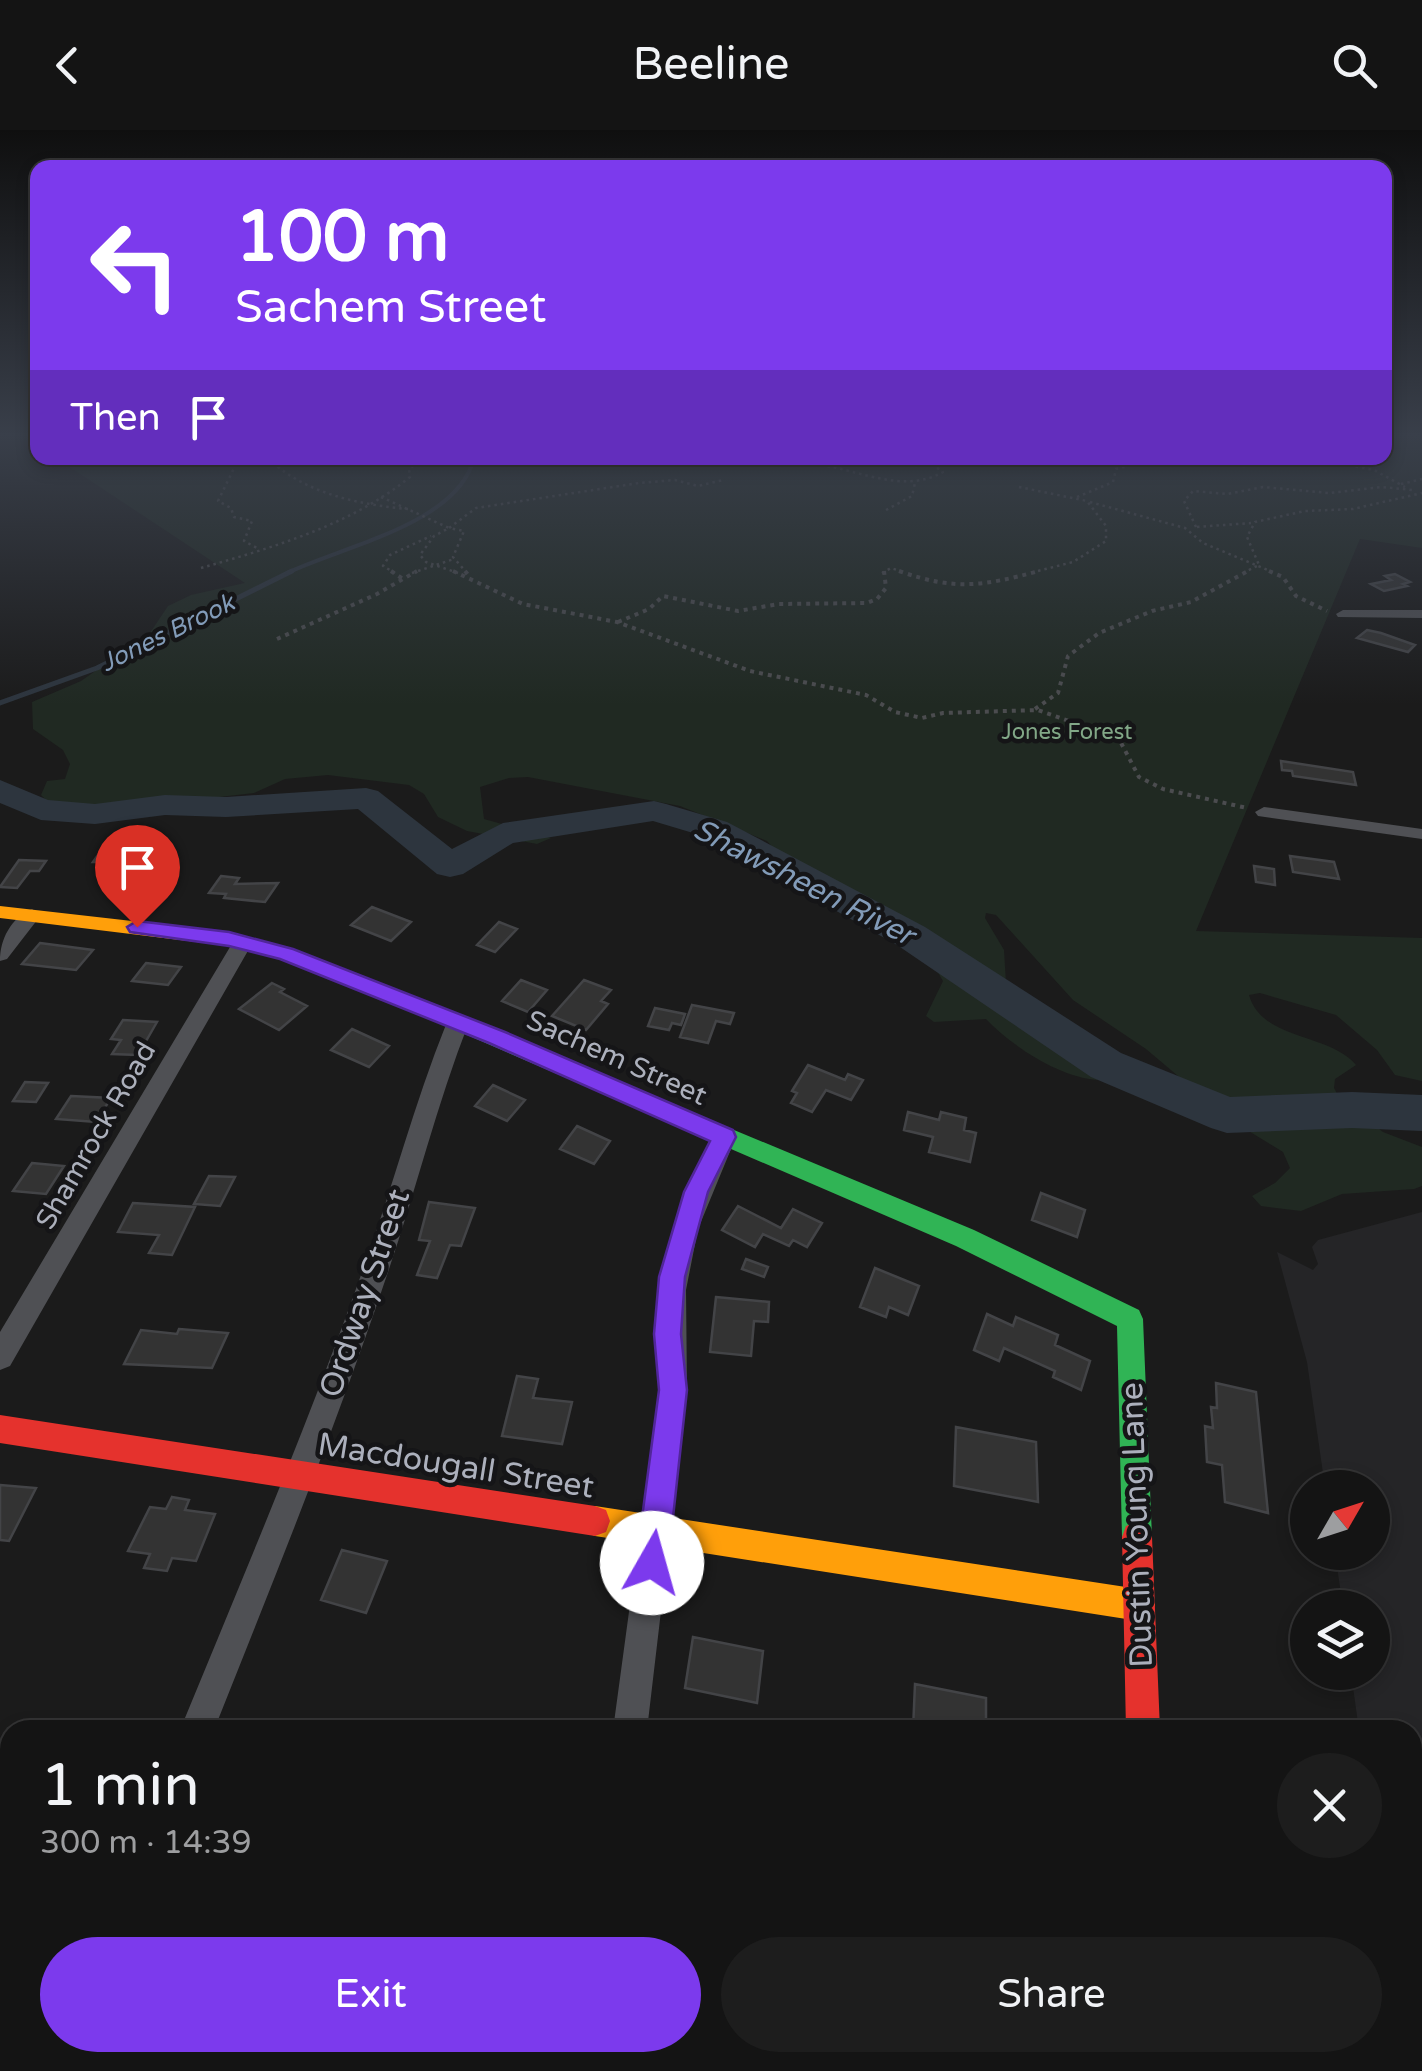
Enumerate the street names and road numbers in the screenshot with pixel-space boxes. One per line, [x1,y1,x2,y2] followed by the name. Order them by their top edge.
[521,1003,712,1113] street label: Sachem Street
[28,1036,163,1235] street label: Shamrock Road
[312,1184,418,1402] street label: Ordway Street
[1113,1382,1161,1668] street label: Dustin Young Lane
[315,1425,597,1507] street label: Macdougall Street

